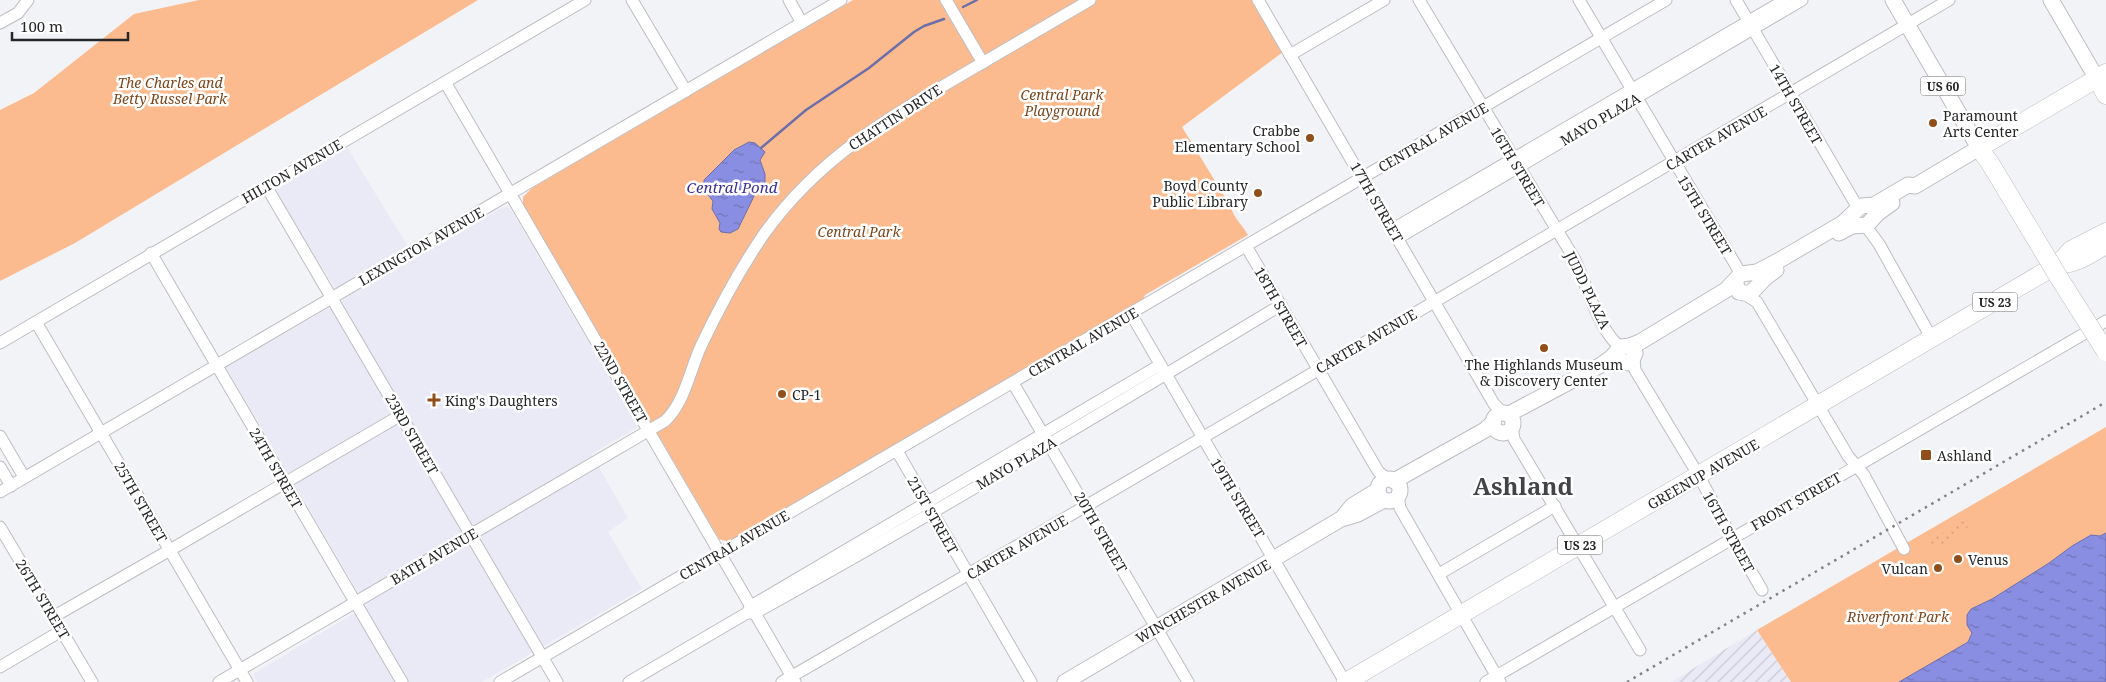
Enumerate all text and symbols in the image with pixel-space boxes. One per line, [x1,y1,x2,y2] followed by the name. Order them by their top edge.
[12,10,129,42] scale bar
[20,16,63,36] text: 100 m
[1765,60,1827,148] street label: 14TH STREET
[112,73,228,108] park label: The Charles and Betty Russel Park
[1920,76,1966,95] road number: US 60
[845,79,946,154] street label: CHATTIN DRIVE
[1021,85,1104,120] park label: Central Park Playground
[1556,88,1644,150] street label: MAYO PLAZA
[1374,98,1492,176] street label: CENTRAL AVENUE
[1662,101,1770,175] street label: CARTER AVENUE
[1943,106,2019,141] place label: Paramount Arts Center
[1927,117,1939,129] marker: Paramount Arts Center
[1175,121,1301,156] place label: Crabbe Elementary School
[1487,123,1550,211] street label: 16TH STREET
[1304,132,1316,144] marker: Crabbe Elementary School
[238,134,346,208] street label: HILTON AVENUE
[1346,158,1408,246] street label: 17TH STREET
[1674,171,1737,259] street label: 15TH STREET
[1152,176,1248,211] place label: Boyd County Public Library
[687,177,778,197] water label: Central Pond
[1252,187,1264,199] marker: Boyd County Public Library
[355,202,487,290] street label: LEXINGTON AVENUE
[818,222,901,241] park label: Central Park
[1561,247,1615,332] street label: JUDD PLAZA
[1250,263,1312,351] street label: 18TH STREET
[1972,292,2018,312] road number: US 23
[1024,303,1142,381] street label: CENTRAL AVENUE
[1312,304,1420,378] street label: CARTER AVENUE
[590,338,652,427] street label: 22ND STREET
[1538,342,1550,354] marker: The Highlands Museum & Discovery Center
[1465,355,1623,390] place label: The Highlands Museum & Discovery Center
[792,385,821,404] place label: CP-1
[776,388,788,400] marker: CP-1
[381,390,443,478] street label: 23RD STREET
[445,391,558,410] place label: King's Daughters
[427,393,441,407] marker: King's Daughters
[245,424,307,512] street label: 24TH STREET
[972,432,1060,494] street label: MAYO PLAZA
[1644,434,1762,514] street label: GREENUP AVENUE
[1937,446,1992,465] place label: Ashland
[1919,448,1933,462] marker: Ashland
[1207,454,1270,542] street label: 19TH STREET
[110,458,172,546] street label: 25TH STREET
[1747,467,1845,535] street label: FRONT STREET
[1473,469,1573,502] district label: Ashland
[903,473,963,557] street label: 21ST STREET
[1070,488,1132,576] street label: 20TH STREET
[1699,488,1759,576] street label: 16TH STREET
[675,506,793,584] street label: CENTRAL AVENUE
[963,510,1071,584] street label: CARTER AVENUE
[387,523,481,589] street label: BATH AVENUE
[1558,536,1602,554] road number: US 23
[1968,550,2008,569] place label: Venus
[1952,553,1964,565] marker: Venus
[1132,554,1274,647] street label: WINCHESTER AVENUE
[12,555,75,643] street label: 26TH STREET
[1882,559,1928,578] place label: Vulcan
[1932,562,1944,574] marker: Vulcan
[1846,607,1950,626] park label: Riverfront Park

